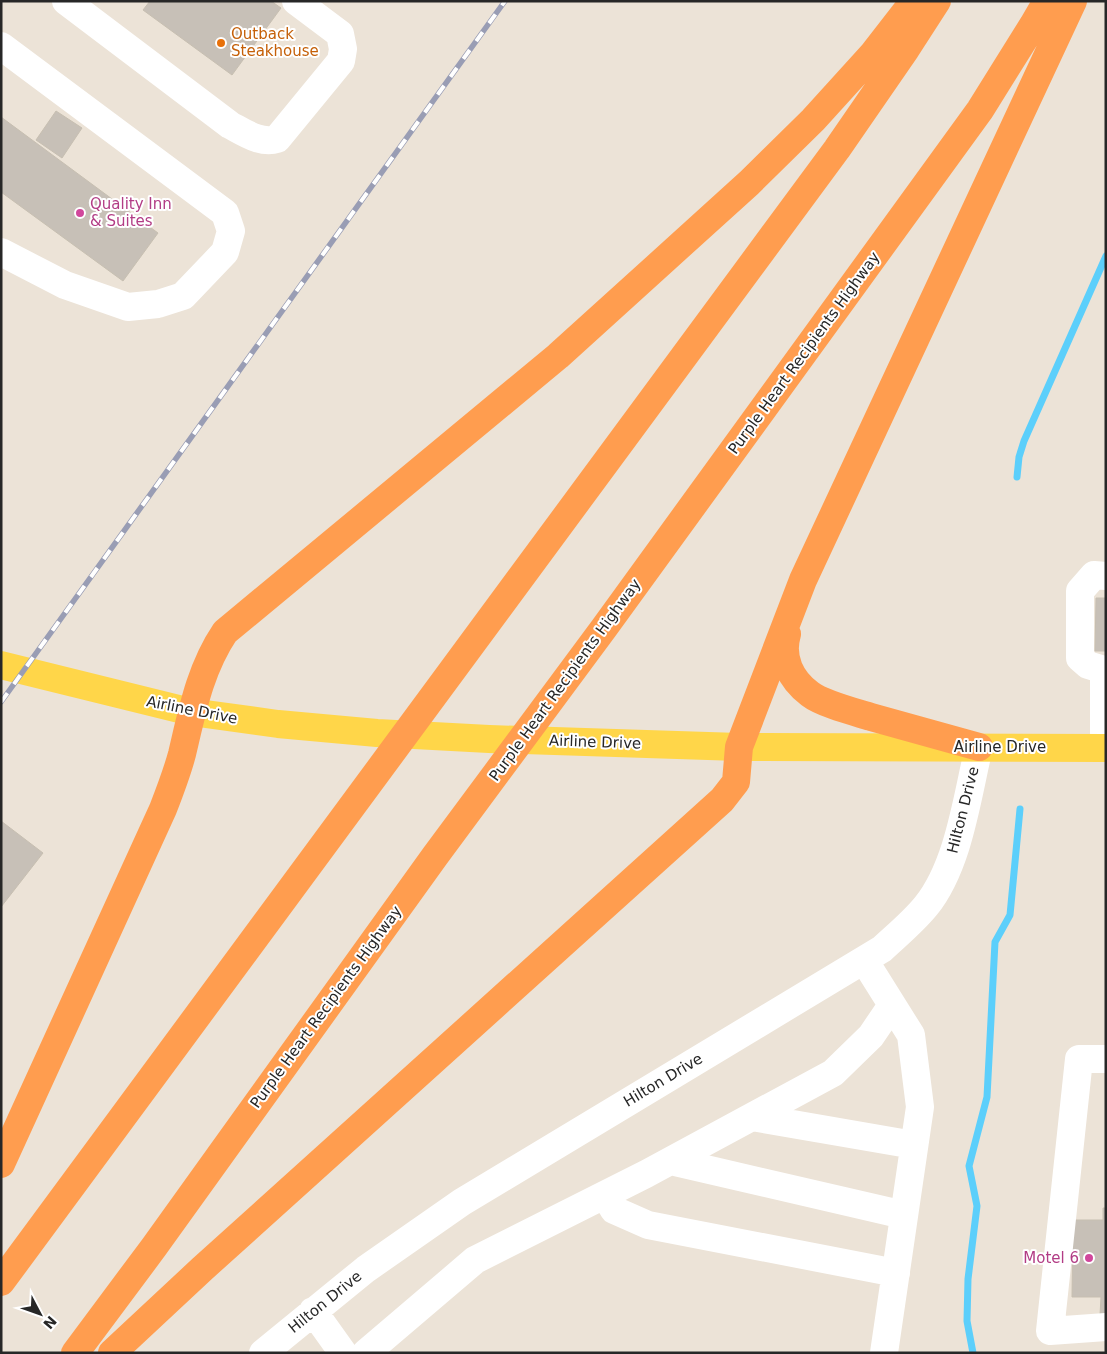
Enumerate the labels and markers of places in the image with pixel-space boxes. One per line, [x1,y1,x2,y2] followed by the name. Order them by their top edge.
[231,25,319,60] place label: Outback Steakhouse
[215,37,227,49] marker: Outback Steakhouse
[90,195,172,230] place label: Quality Inn & Suites
[74,207,86,219] marker: Quality Inn & Suites
[1023,1249,1079,1267] place label: Motel 6
[1083,1252,1095,1264] marker: Motel 6

